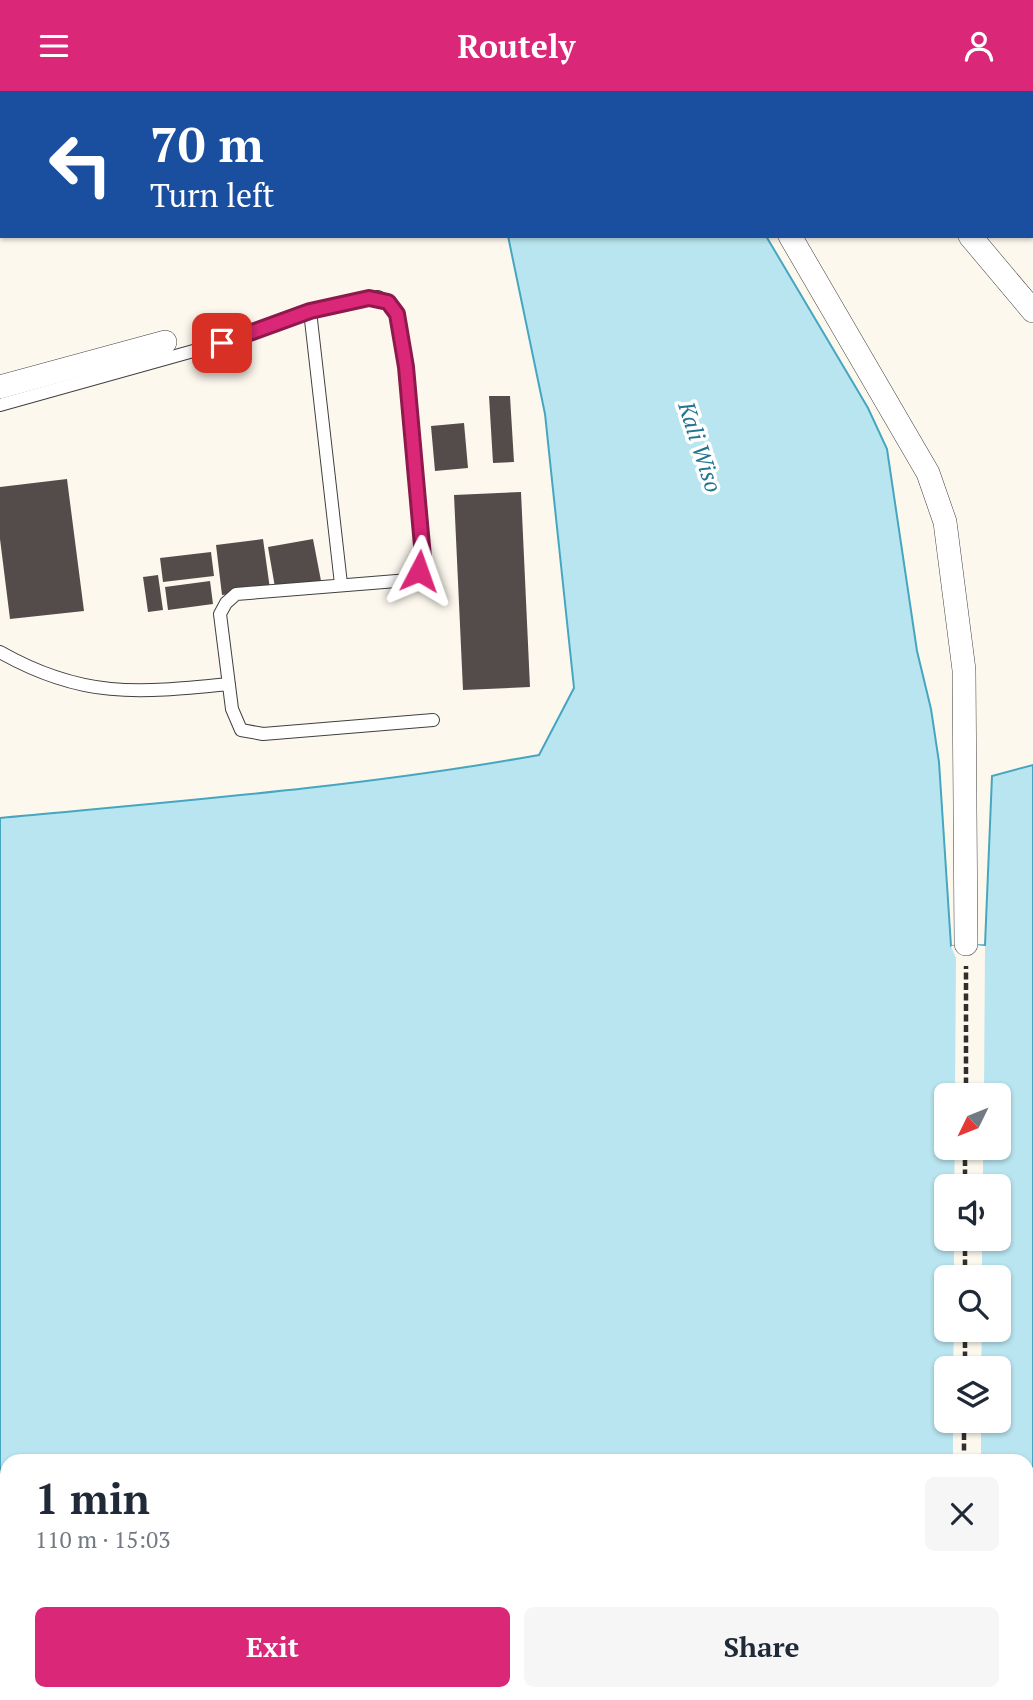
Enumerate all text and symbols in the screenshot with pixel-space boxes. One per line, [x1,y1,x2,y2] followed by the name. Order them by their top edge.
[458,25,575,67] text: Routely
[35,27,73,65] icon: menu
[960,27,998,65] icon: person
[150,111,264,176] text: 70 m
[35,119,126,210] icon: left
[150,174,274,216] text: Turn left
[192,313,252,373] pin
[203,324,241,362] icon: arrive
[671,397,730,496] water label: Kali Wiso
[382,534,456,608] position arrow
[934,1083,1012,1160] north arrow
[934,1083,1011,1433] map controls
[934,1174,1011,1251] button: sound
[934,1265,1011,1342] button: search
[934,1356,1011,1433] button: layers
[35,1470,150,1526] text: 1 min
[925,1477,999,1551] button: close
[35,1524,170,1555] text: 110 m · 15:03
[35,1607,510,1687] button: Exit
[524,1607,999,1687] button: Share

